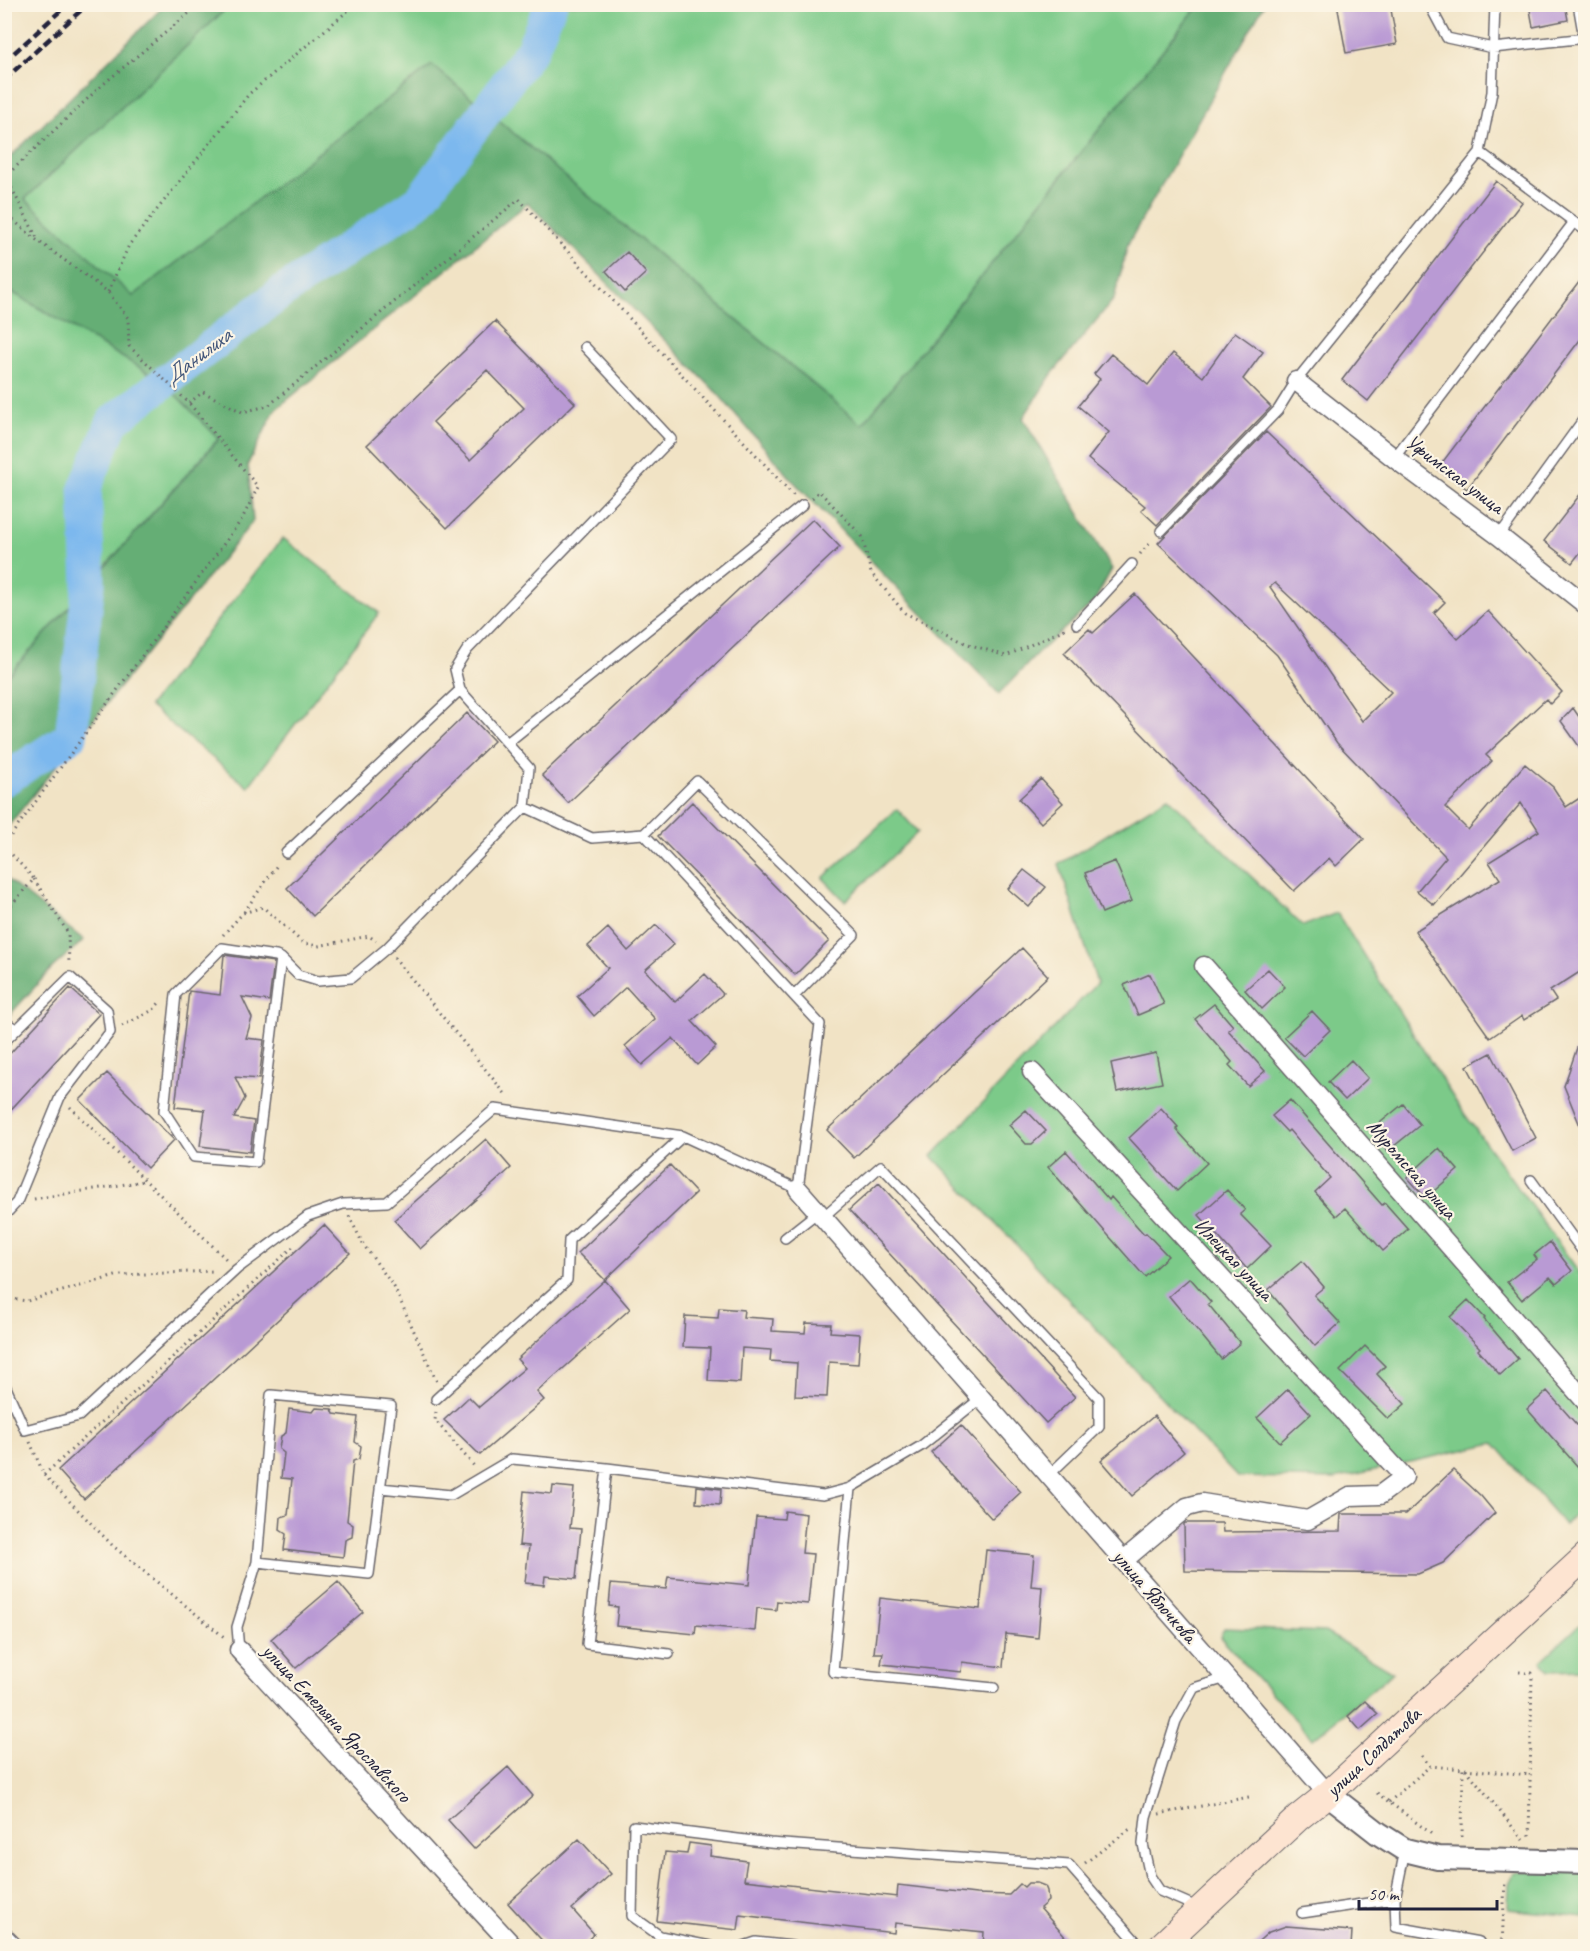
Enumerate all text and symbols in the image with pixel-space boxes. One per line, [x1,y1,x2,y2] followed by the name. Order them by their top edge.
[158,320,239,391] water label: Данилиха
[1401,429,1511,521] street label: Уфимская улица
[1361,1114,1464,1226] street label: Муромская улица
[1189,1212,1281,1308] street label: Илецкая улица
[1106,1542,1204,1650] street label: улица Яблочкова
[255,1637,418,1809] street label: улица Емельяна Ярославского
[1319,1700,1427,1804] street label: улица Солдатова
[1359,1873,1497,1911] scale bar
[1368,1883,1401,1905] text: 50 m

